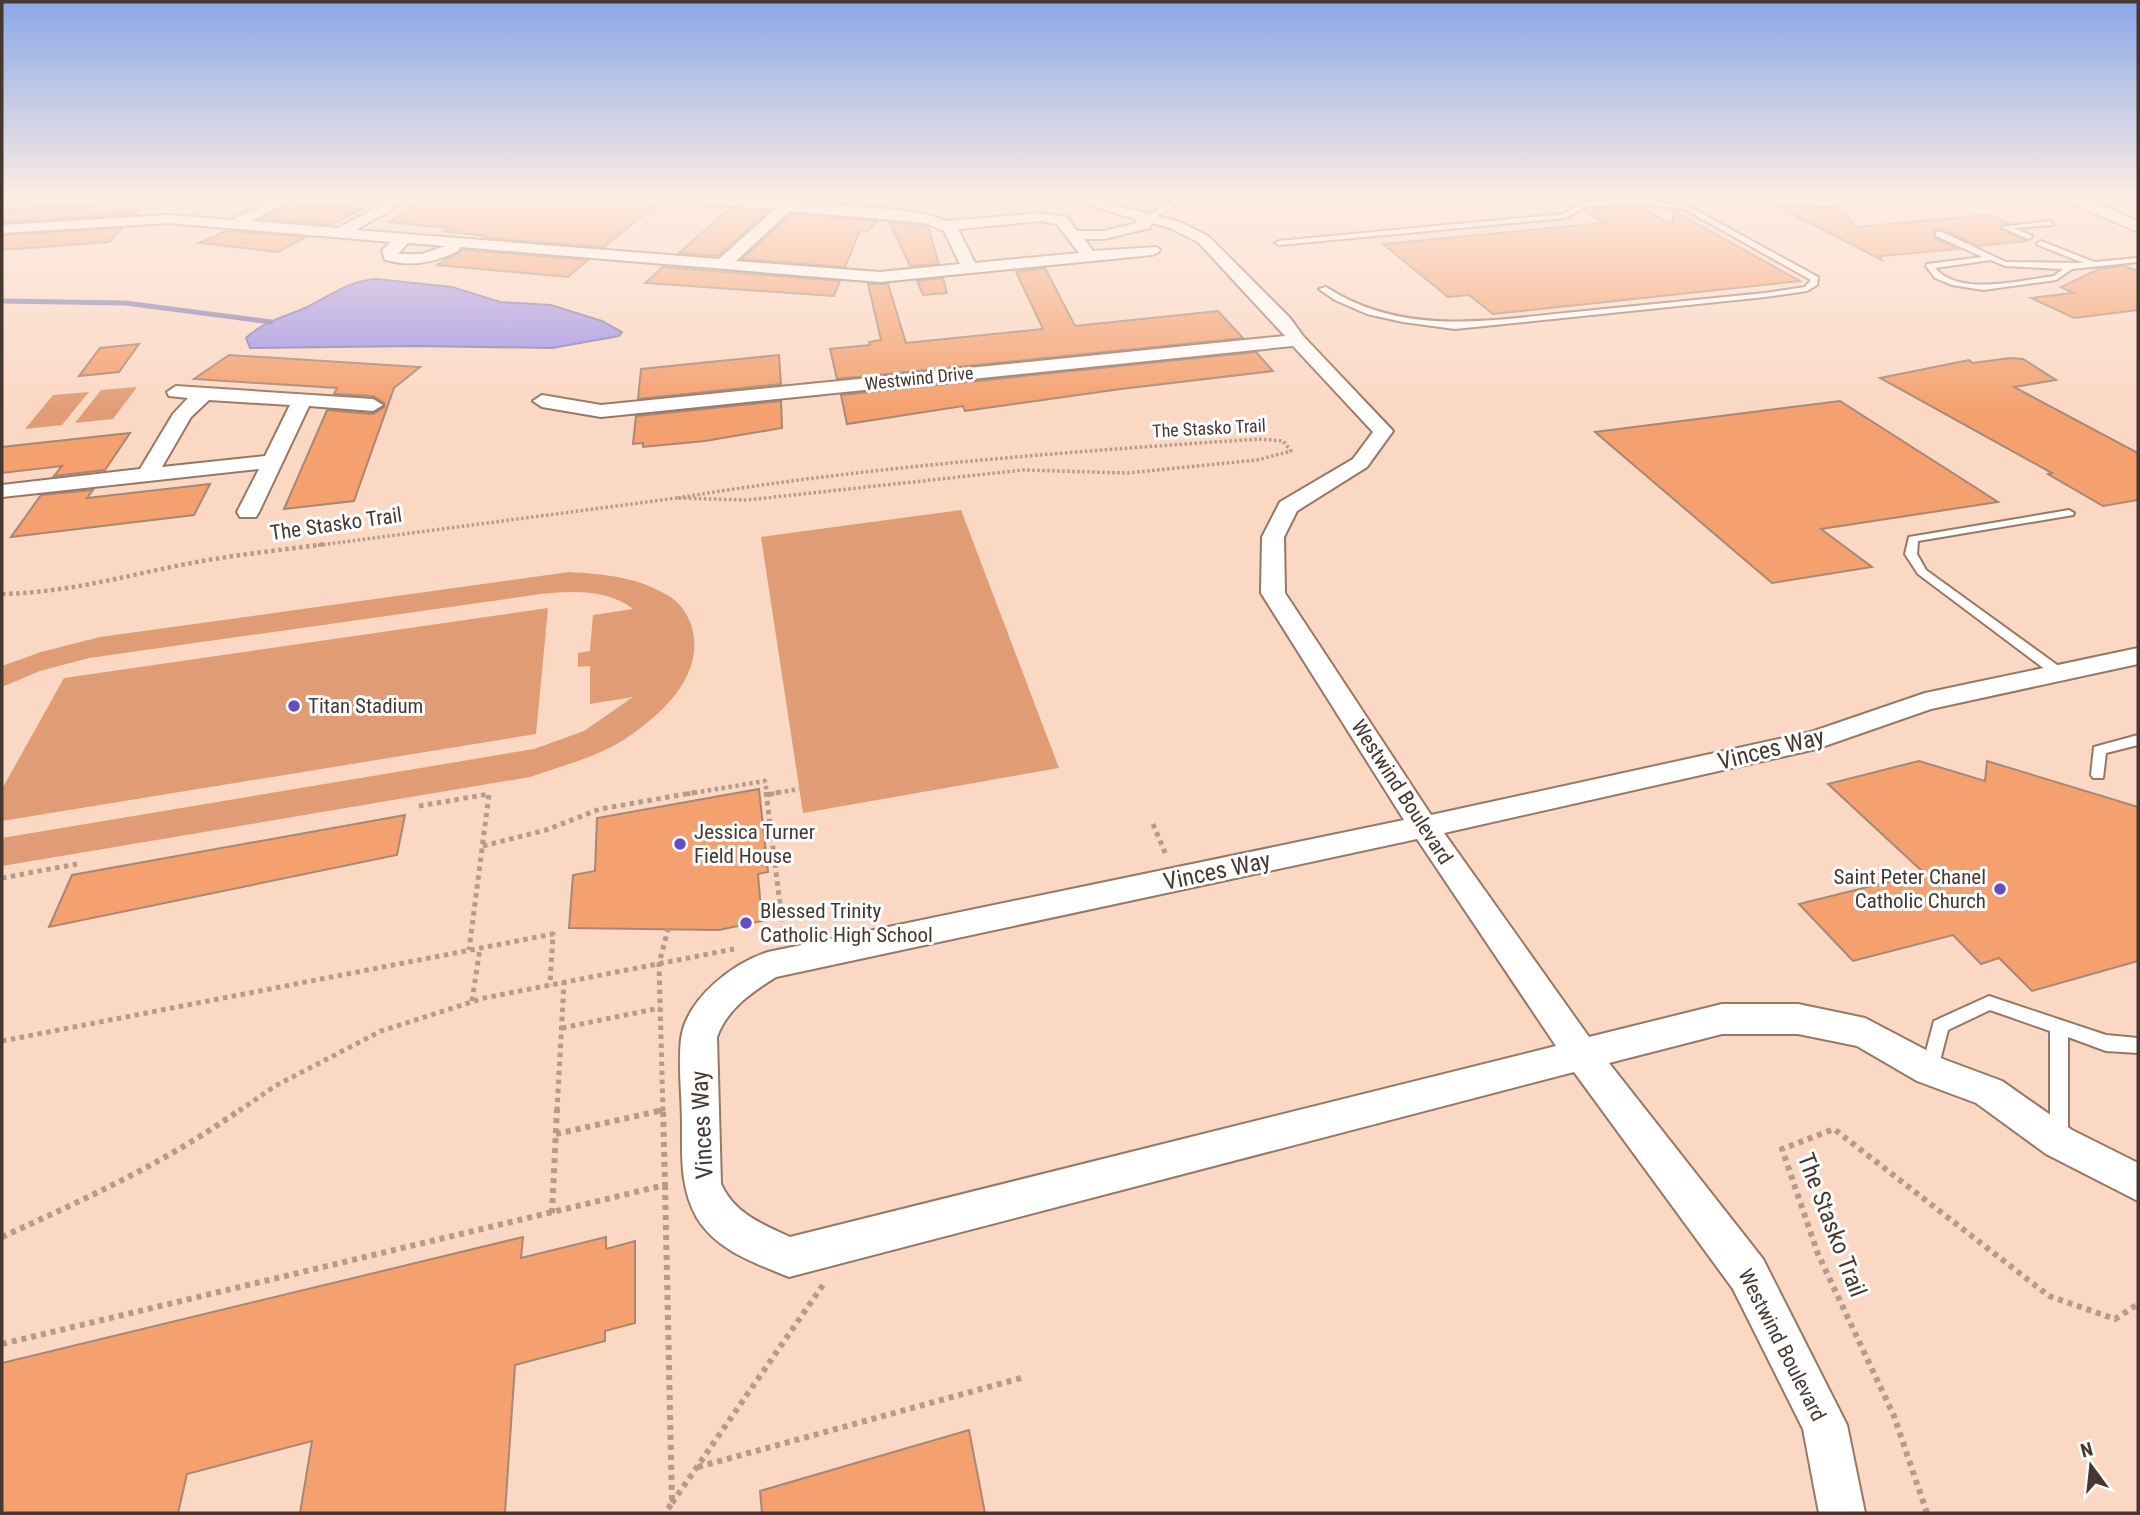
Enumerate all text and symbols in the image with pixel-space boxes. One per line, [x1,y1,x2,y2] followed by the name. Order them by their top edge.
[864,362,974,394] street label: Westwind Drive
[1152,415,1266,441] street label: The Stasko Trail
[269,503,403,545] street label: The Stasko Trail
[308,694,423,718] place label: Titan Stadium
[286,698,302,714] marker: Titan Stadium
[1346,715,1458,869] street label: Westwind Boulevard
[1715,722,1827,776] street label: Vinces Way
[694,820,815,868] place label: Jessica Turner Field House
[672,836,688,852] marker: Jessica Turner Field House
[1161,846,1273,896] street label: Vinces Way
[1833,865,1986,913] place label: Saint Peter Chanel Catholic Church
[1992,881,2008,897] marker: Saint Peter Chanel Catholic Church
[760,899,933,947] place label: Blessed Trinity Catholic High School
[738,915,754,931] marker: Blessed Trinity Catholic High School
[685,1070,719,1180] street label: Vinces Way
[1792,1149,1872,1301] street label: The Stasko Trail
[1733,1265,1831,1425] street label: Westwind Boulevard
[2056,1431,2126,1501] north arrow
[2078,1437,2095,1463] text: N

